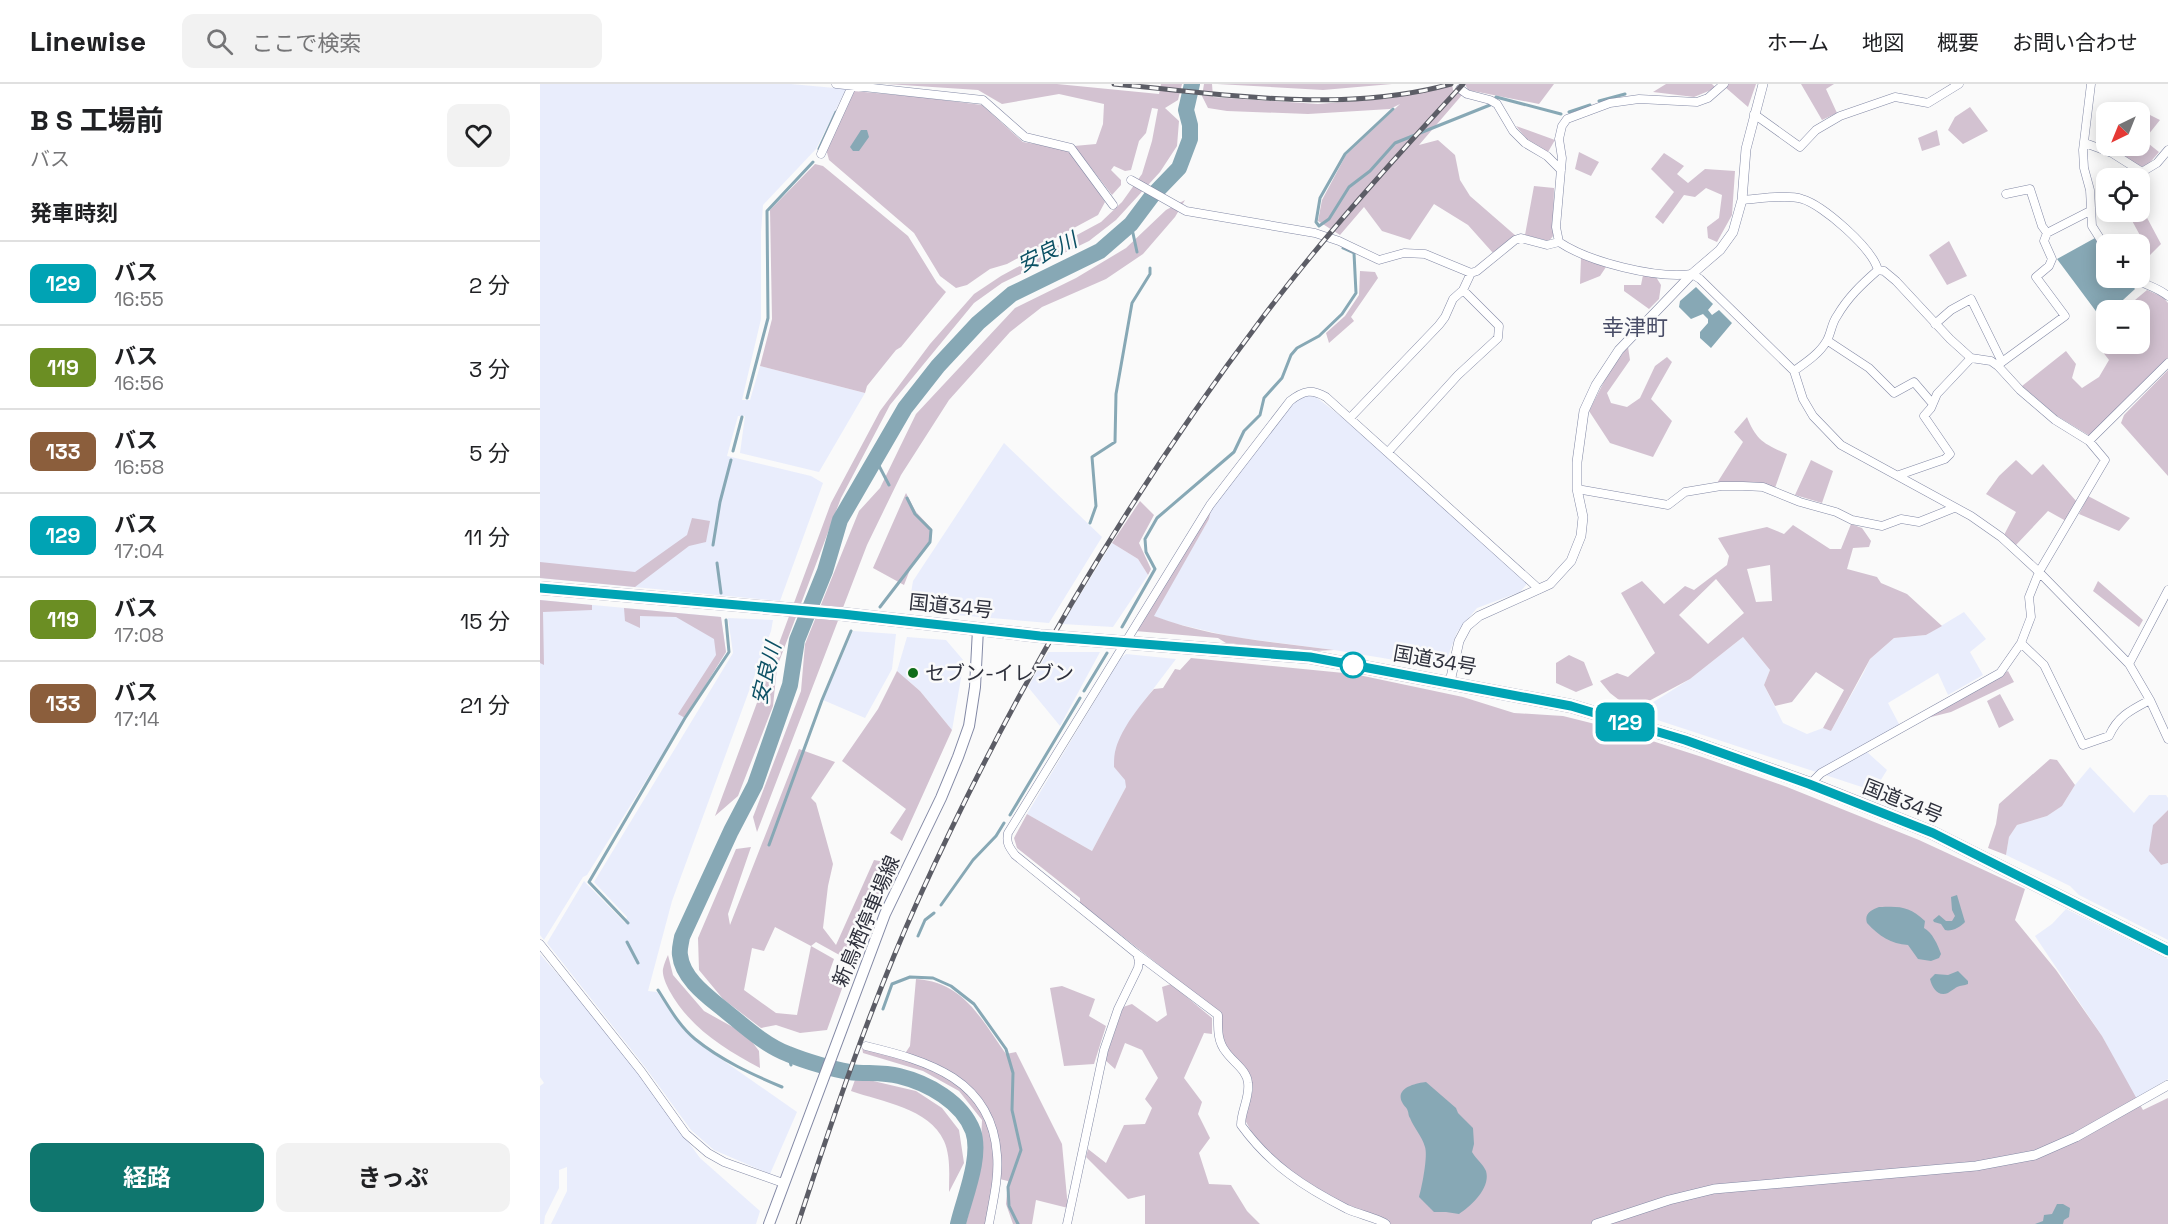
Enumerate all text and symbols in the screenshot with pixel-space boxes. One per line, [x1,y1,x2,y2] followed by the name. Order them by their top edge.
[182,14,602,68] search box
[30,23,146,59] text: Linewise
[203,25,236,58] icon: search
[251,29,361,57] text: ここで検索
[1767,29,1829,56] text: ホーム
[1862,29,1904,56] text: 地図
[1937,29,1979,56] text: 概要
[2012,29,2138,56] text: お問い合わせ
[30,102,164,138] text: B S 工場前
[2096,102,2150,156] north arrow
[2096,102,2150,354] map controls
[447,104,510,167] button: heart
[30,146,70,172] text: バス
[2096,168,2150,222] button: locate
[30,199,118,227] text: 発車時刻
[1013,225,1083,278] water label: 安良川
[2096,234,2150,288] button: +
[114,258,158,286] text: バス
[46,270,80,297] text: 129
[469,271,510,299] text: 2 分
[114,286,164,312] text: 16:55
[2096,300,2150,354] button: −
[1602,313,1668,341] district label: 幸津町
[114,342,158,370] text: バス
[47,354,79,381] text: 119
[469,355,510,383] text: 3 分
[114,370,164,396] text: 16:56
[114,426,158,454] text: バス
[45,438,81,465] text: 133
[469,439,510,467] text: 5 分
[114,454,164,480] text: 16:58
[114,510,158,538] text: バス
[46,522,80,549] text: 129
[464,523,510,551] text: 11 分
[114,538,164,564] text: 17:04
[908,589,994,623] street label: 国道34号
[114,594,158,622] text: バス
[47,606,79,633] text: 119
[460,607,510,635] text: 15 分
[114,622,164,648] text: 17:08
[745,637,787,707] water label: 安良川
[1391,640,1479,680] street label: 国道34号
[1340,652,1366,678] unlabelled marker
[925,660,1074,686] place label: セブン-イレブン
[906,666,920,680] marker: セブン-イレブン
[114,678,158,706] text: バス
[45,690,81,717] text: 133
[460,691,510,719] text: 21 分
[1590,702,1660,742] line badge: 129
[114,706,160,732] text: 17:14
[1608,709,1642,736] text: 129
[1859,773,1947,829] street label: 国道34号
[827,851,905,991] street label: 新鳥栖停車場線
[30,1143,264,1212] button: 経路
[276,1143,510,1212] button: きっぷ

